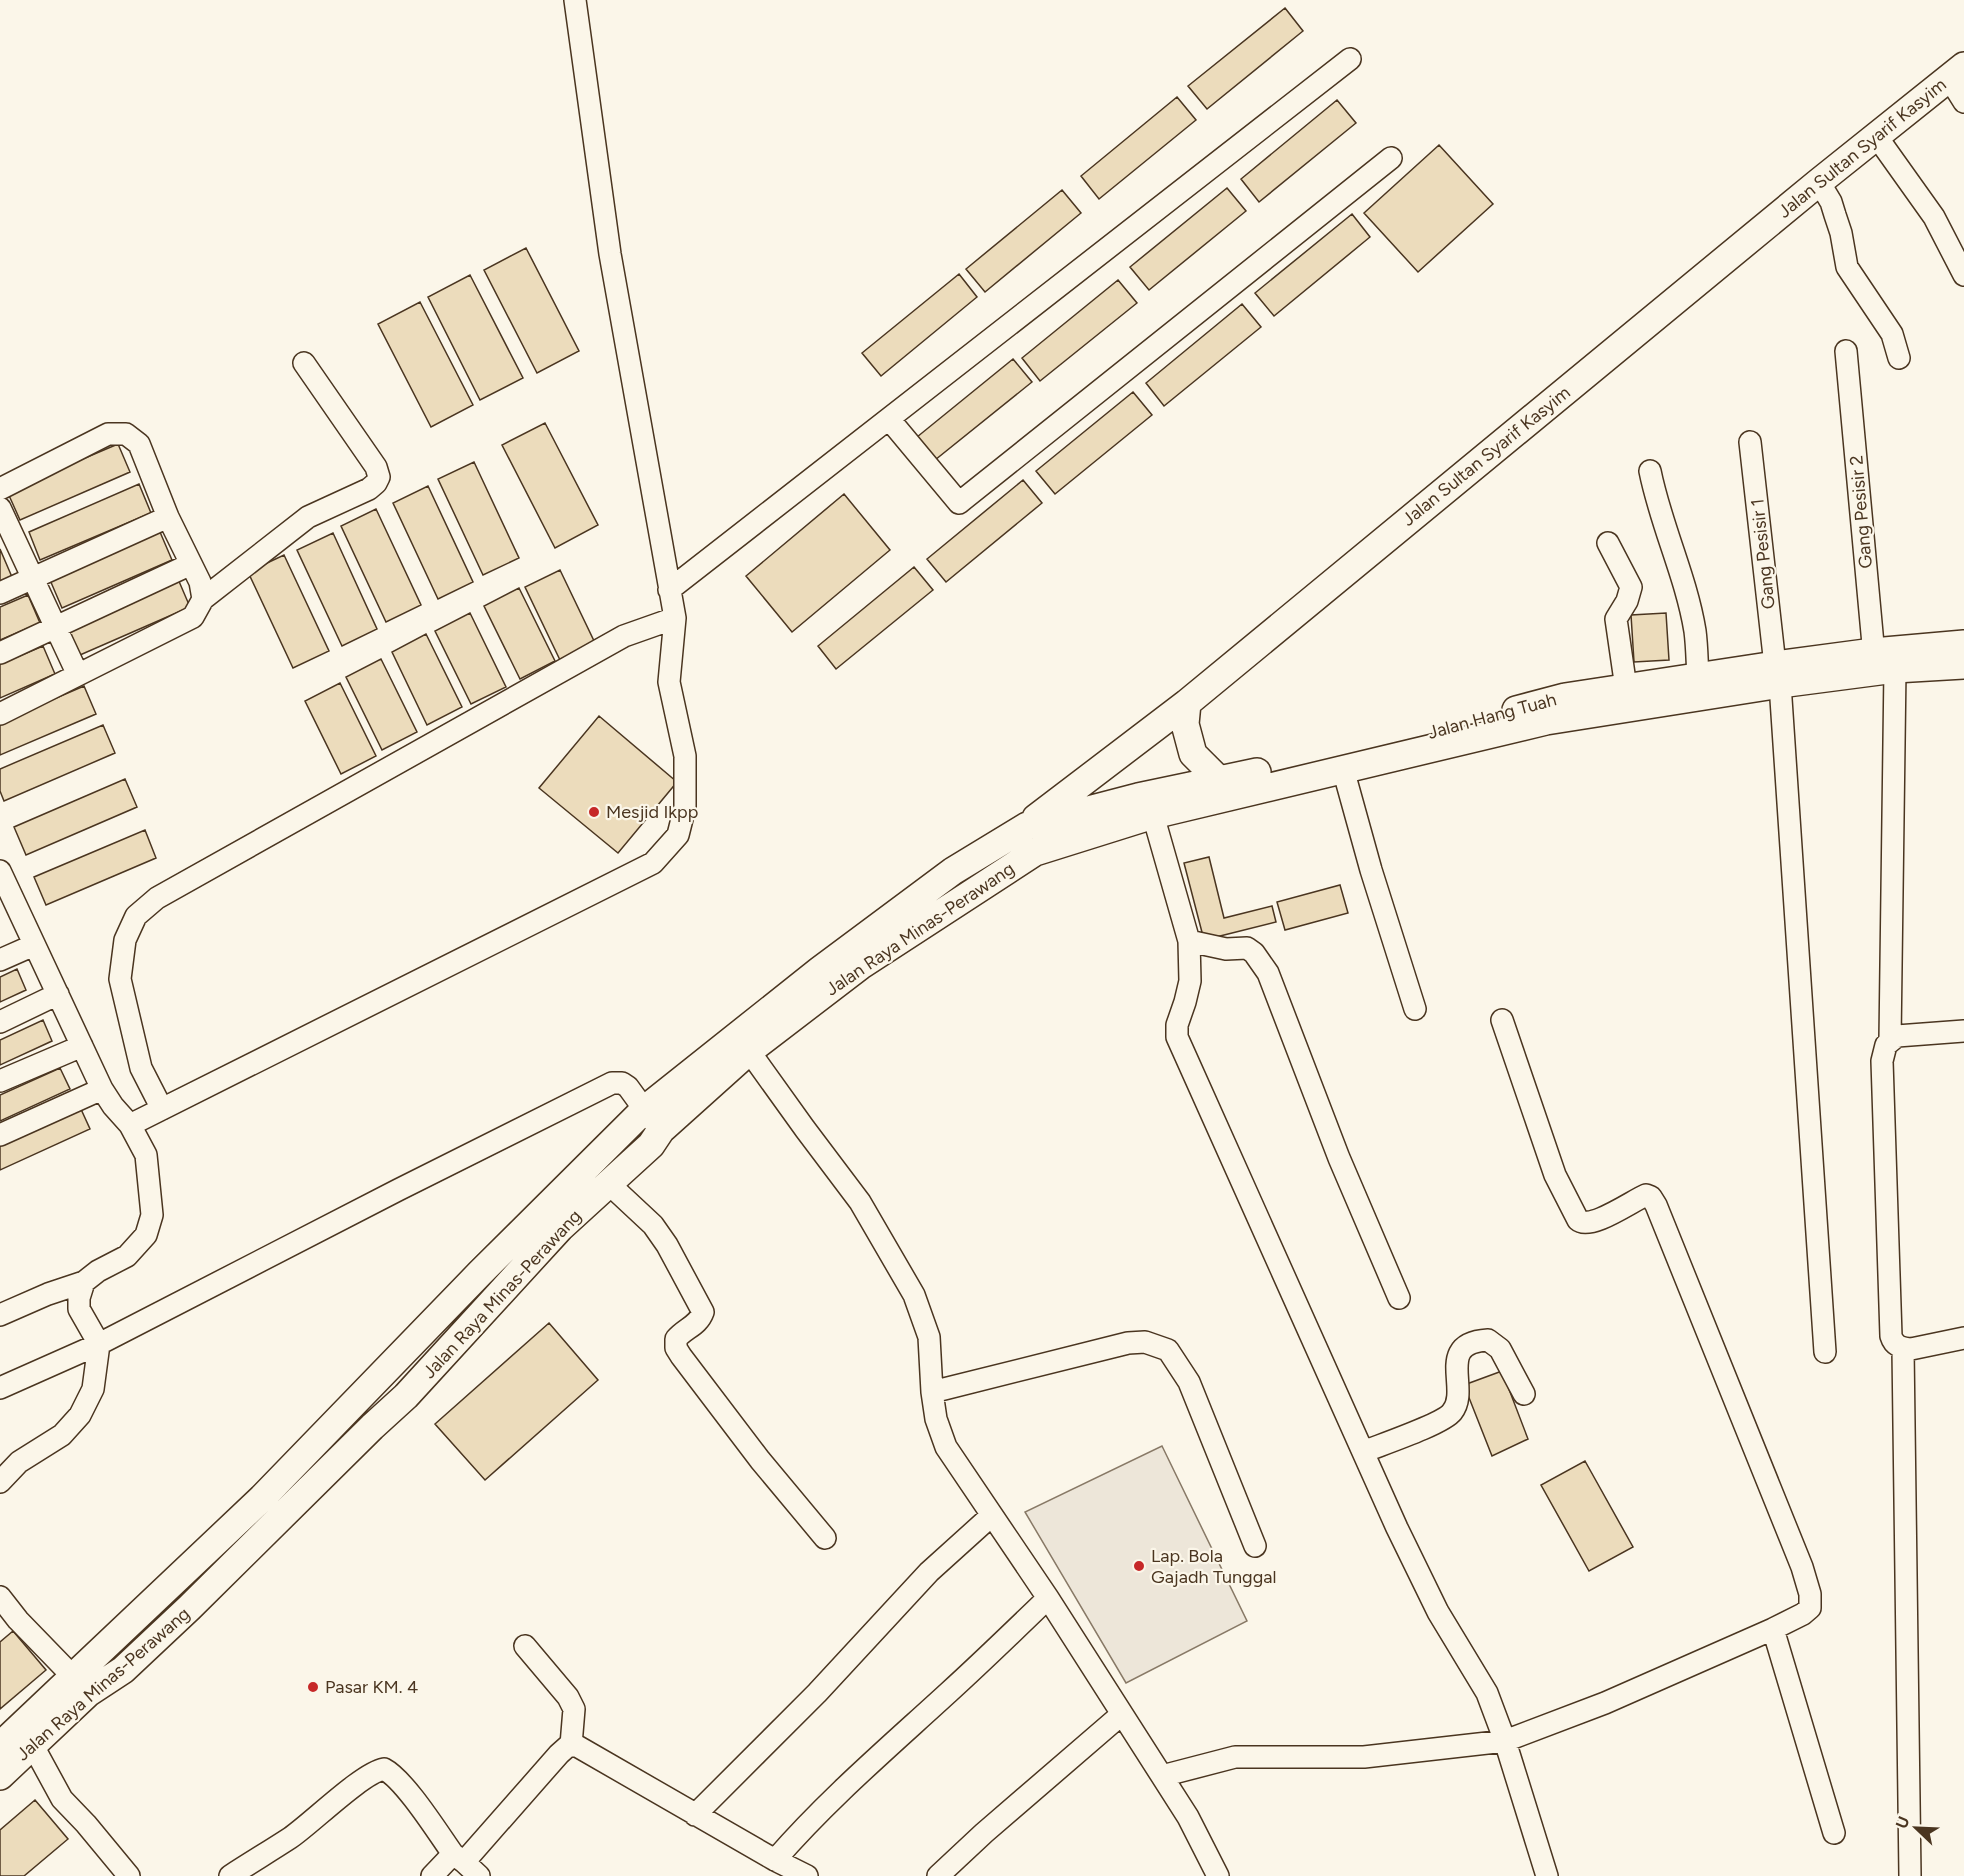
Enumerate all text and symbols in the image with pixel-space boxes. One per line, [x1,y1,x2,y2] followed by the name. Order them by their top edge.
[1774,73,1950,223] street label: Jalan Sultan Syarif Kasyim
[1398,381,1574,531] street label: Jalan Sultan Syarif Kasyim
[1845,454,1877,570] street label: Gang Pesisir 2
[1746,498,1780,610] street label: Gang Pesisir 1
[1425,688,1559,744] street label: Jalan Hang Tuah
[606,801,698,823] place label: Mesjid Ikpp
[587,805,601,819] marker: Mesjid Ikpp
[822,858,1018,1000] street label: Jalan Raya Minas-Perawang
[418,1205,586,1383] street label: Jalan Raya Minas-Perawang
[1151,1545,1276,1588] place label: Lap. Bola Gajadh Tunggal
[1132,1559,1146,1573] marker: Lap. Bola Gajadh Tunggal
[12,1603,194,1765] street label: Jalan Raya Minas-Perawang
[325,1676,418,1698] place label: Pasar KM. 4
[306,1680,320,1694] marker: Pasar KM. 4
[1886,1798,1946,1858] north arrow
[1892,1813,1914,1831] text: U

